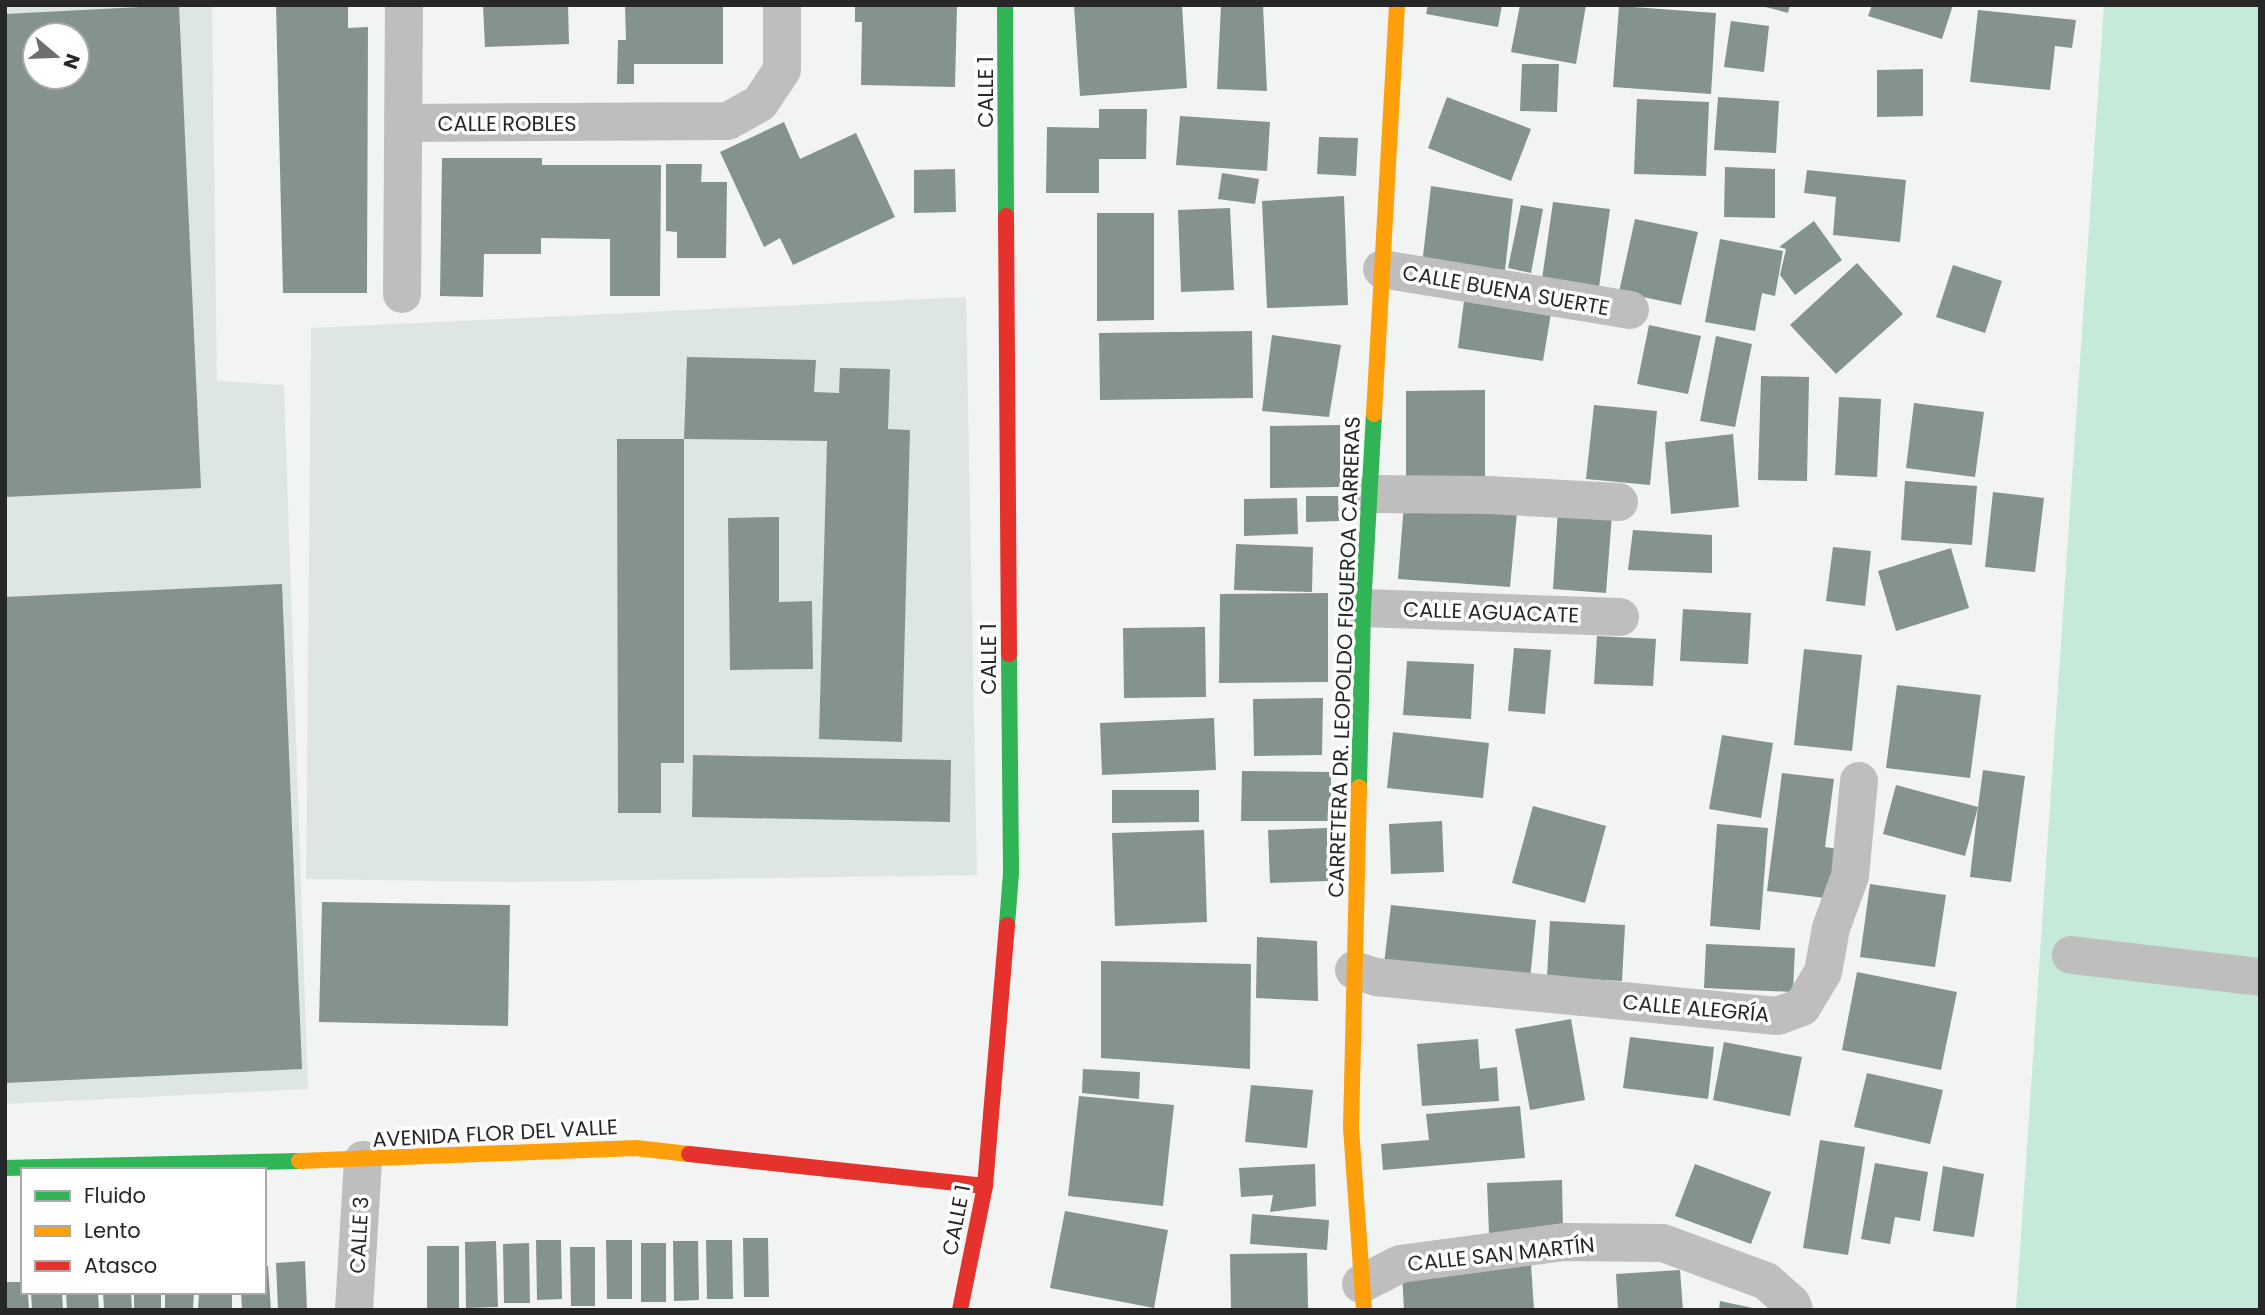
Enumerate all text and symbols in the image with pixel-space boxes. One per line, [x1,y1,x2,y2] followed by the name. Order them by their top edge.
[21,21,91,91] north arrow
[57,50,87,73] text: N
[971,56,1000,128] street label: CALLE 1
[437,109,577,138] street label: CALLE ROBLES
[1400,258,1612,322] street label: CALLE BUENA SUERTE
[1321,416,1367,898] street label: CARRETERA DR. LEOPOLDO FIGUEROA CARRERAS
[1402,594,1580,630] street label: CALLE AGUACATE
[974,623,1003,695] street label: CALLE 1
[1621,987,1771,1029] street label: CALLE ALEGRÍA
[372,1112,618,1154] street label: AVENIDA FLOR DEL VALLE
[21,1168,266,1294] legend
[84,1181,146,1210] text: Fluido
[935,1182,977,1258] street label: CALLE 1
[342,1196,376,1274] street label: CALLE 3
[84,1216,141,1245] text: Lento
[1406,1230,1596,1278] street label: CALLE SAN MARTÍN
[84,1251,157,1280] text: Atasco

